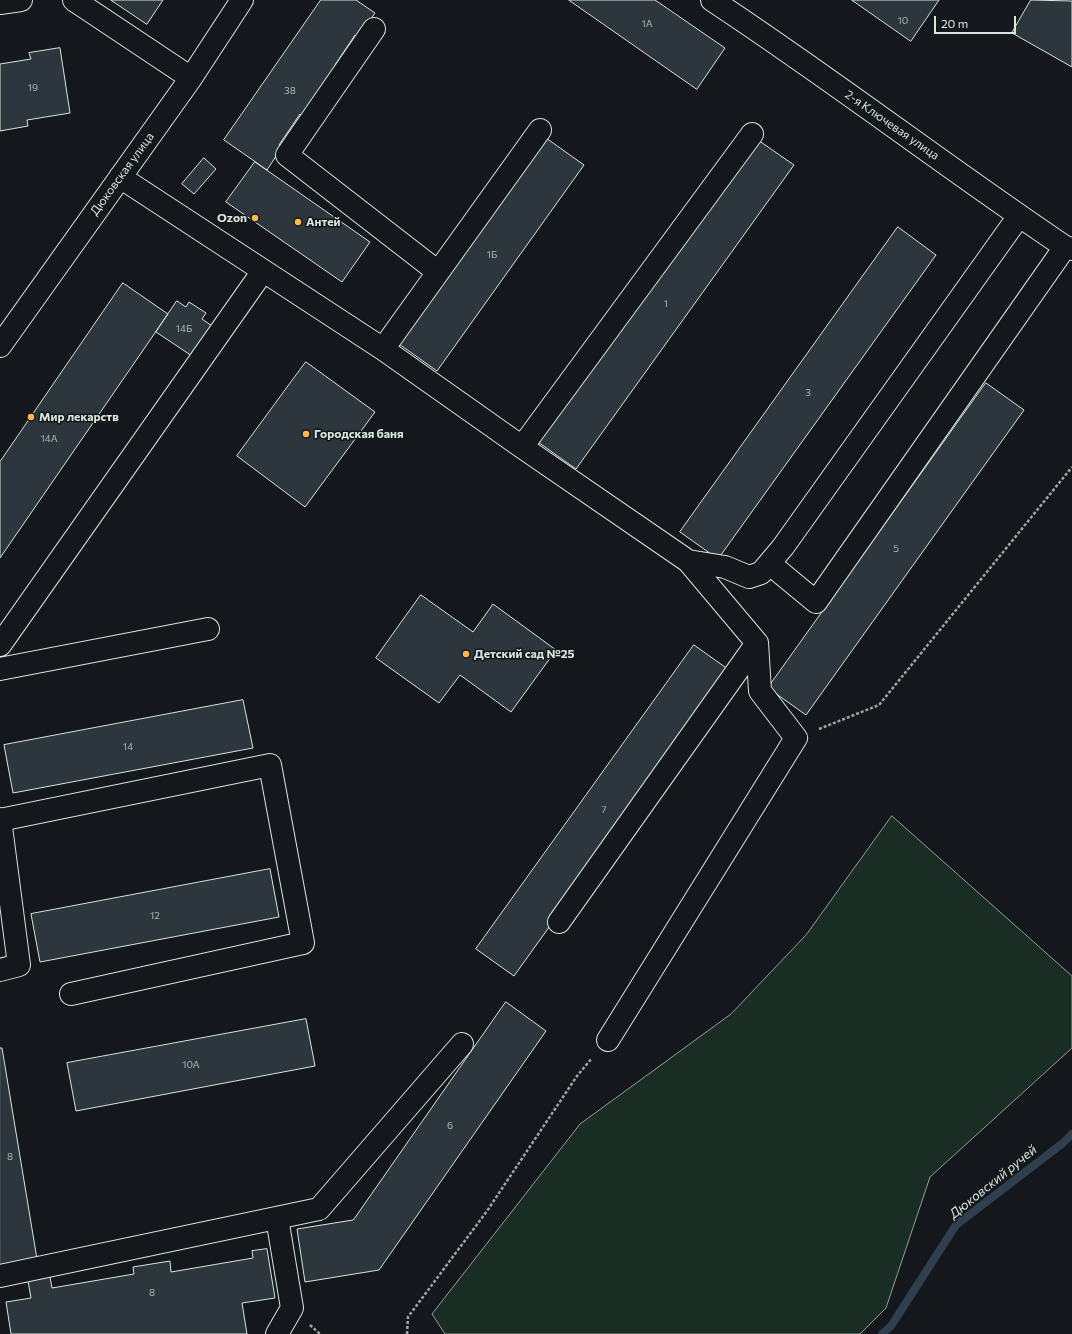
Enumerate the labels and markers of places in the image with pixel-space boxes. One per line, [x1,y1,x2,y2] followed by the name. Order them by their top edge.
[217,211,247,225] place label: Ozon
[250,213,260,223] marker: Ozon
[306,215,341,229] place label: Антей
[293,217,303,227] marker: Антей
[39,410,119,424] place label: Мир лекарств
[26,412,36,422] marker: Мир лекарств
[314,427,404,441] place label: Городская баня
[301,429,311,439] marker: Городская баня
[474,647,574,661] place label: Детский сад №25
[461,649,471,659] marker: Детский сад №25

